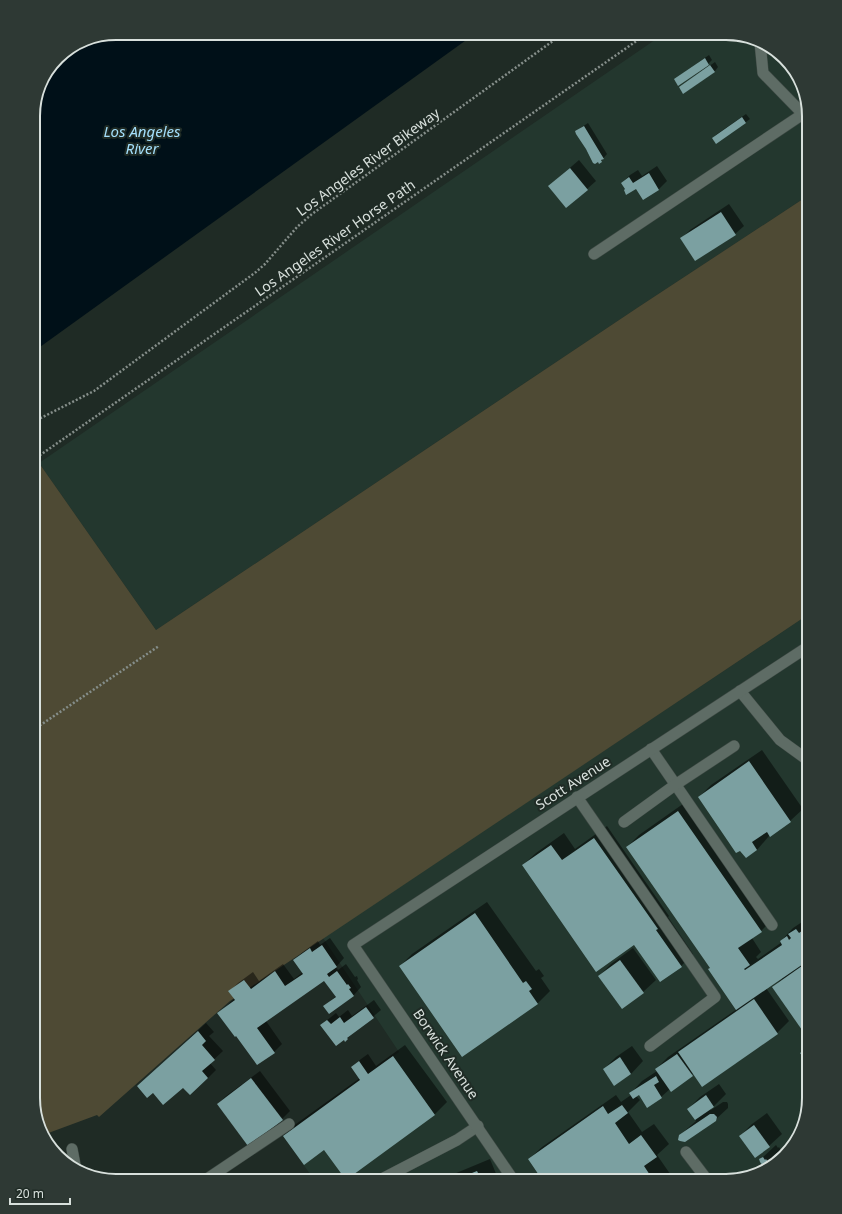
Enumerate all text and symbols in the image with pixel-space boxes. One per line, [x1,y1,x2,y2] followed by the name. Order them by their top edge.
[292,103,444,220] street label: Los Angeles River Bikeway
[103,121,181,158] water label: Los Angeles River
[251,175,419,300] street label: Los Angeles River Horse Path
[532,751,614,814] street label: Scott Avenue
[409,1005,484,1103] street label: Borwick Avenue
[10,1180,70,1206] scale bar
[16,1185,44,1202] text: 20 m

